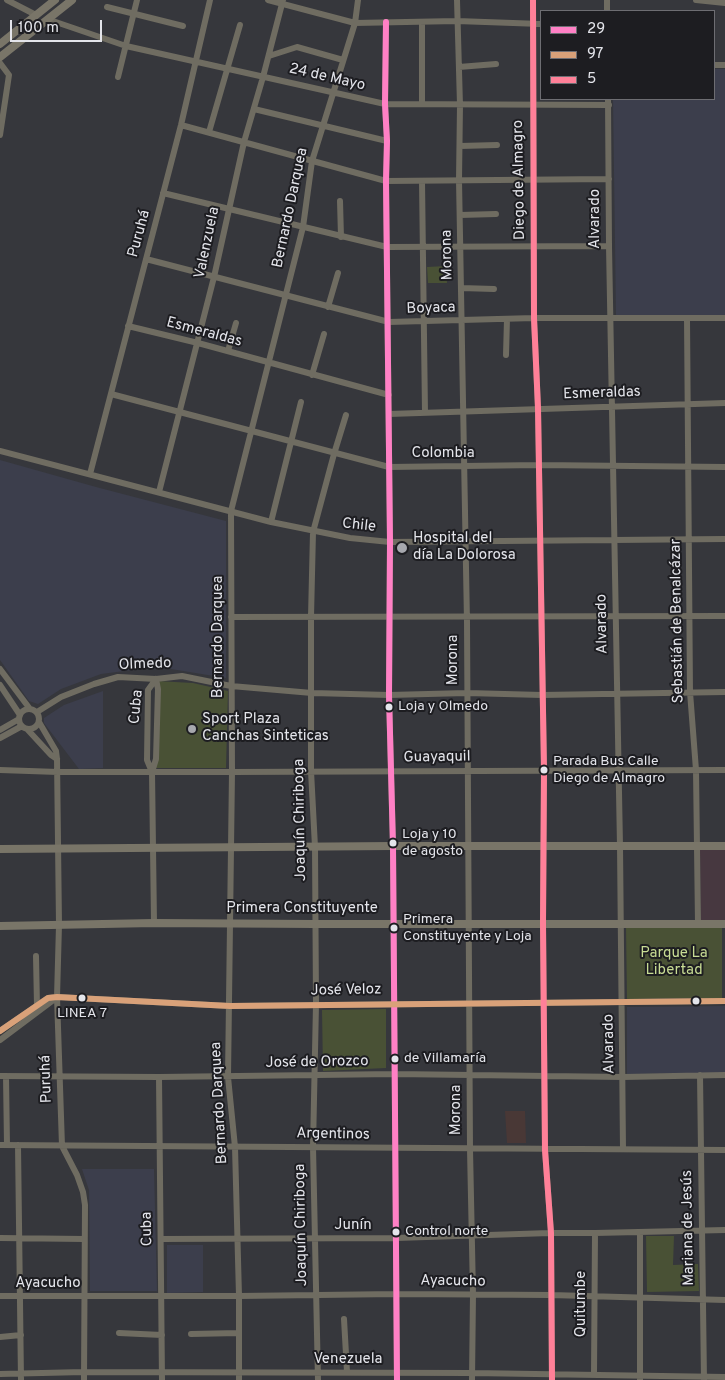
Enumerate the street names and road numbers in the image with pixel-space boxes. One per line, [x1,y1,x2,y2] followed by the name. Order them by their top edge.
[287,61,367,95] street label: 24 de Mayo
[510,120,530,240] street label: Diego de Almagro
[269,146,313,270] street label: Bernardo Darquea
[587,189,605,249] street label: Alvarado
[192,205,224,281] street label: Valenzuela
[125,208,155,260] street label: Puruhá
[439,230,457,280] street label: Morona
[406,299,456,319] street label: Boyaca
[164,314,244,352] street label: Esmeraldas
[563,384,641,404] street label: Esmeraldas
[411,445,475,463] street label: Colombia
[341,515,377,537] street label: Chile
[668,539,688,703] street label: Sebastián de Benalcázar
[210,576,228,698] street label: Bernardo Darquea
[593,594,613,654] street label: Alvarado
[445,635,463,685] street label: Morona
[118,655,172,675] street label: Olmedo
[126,689,148,725] street label: Cuba
[403,748,471,768] street label: Guayaquil
[291,758,311,882] street label: Joaquín Chiriboga
[226,900,378,918] street label: Primera Constituyente
[310,981,382,1001] street label: José Veloz
[600,1014,620,1074] street label: Alvarado
[208,1041,232,1165] street label: Bernardo Darquea
[265,1053,369,1073] street label: José de Orozco
[37,1055,57,1103] street label: Puruhá
[448,1085,466,1135] street label: Morona
[296,1125,370,1145] street label: Argentinos
[292,1163,312,1287] street label: Joaquín Chiriboga
[679,1170,699,1286] street label: Mariana de Jesús
[139,1212,157,1246] street label: Cuba
[334,1217,372,1235] street label: Junín
[573,1271,591,1337] street label: Quitumbe
[420,1272,486,1292] street label: Ayacucho
[15,1275,81,1293] street label: Ayacucho
[314,1351,382,1369] street label: Venezuela

